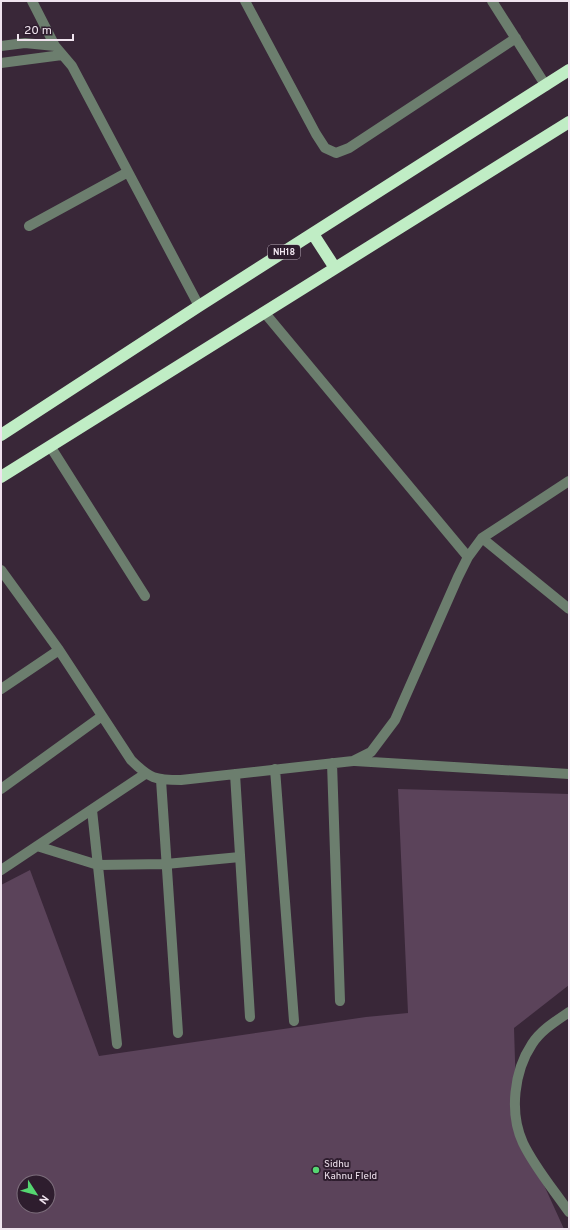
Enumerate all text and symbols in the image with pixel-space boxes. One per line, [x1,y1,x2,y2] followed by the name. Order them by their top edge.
[18,16,73,42] scale bar
[24,23,52,39] text: 20 m
[268,245,300,259] road number: NH18
[324,1158,377,1183] place label: Sidhu Kahnu FIeld
[311,1165,321,1175] marker: Sidhu Kahnu FIeld
[16,1174,56,1214] north arrow
[35,1192,51,1207] text: N

